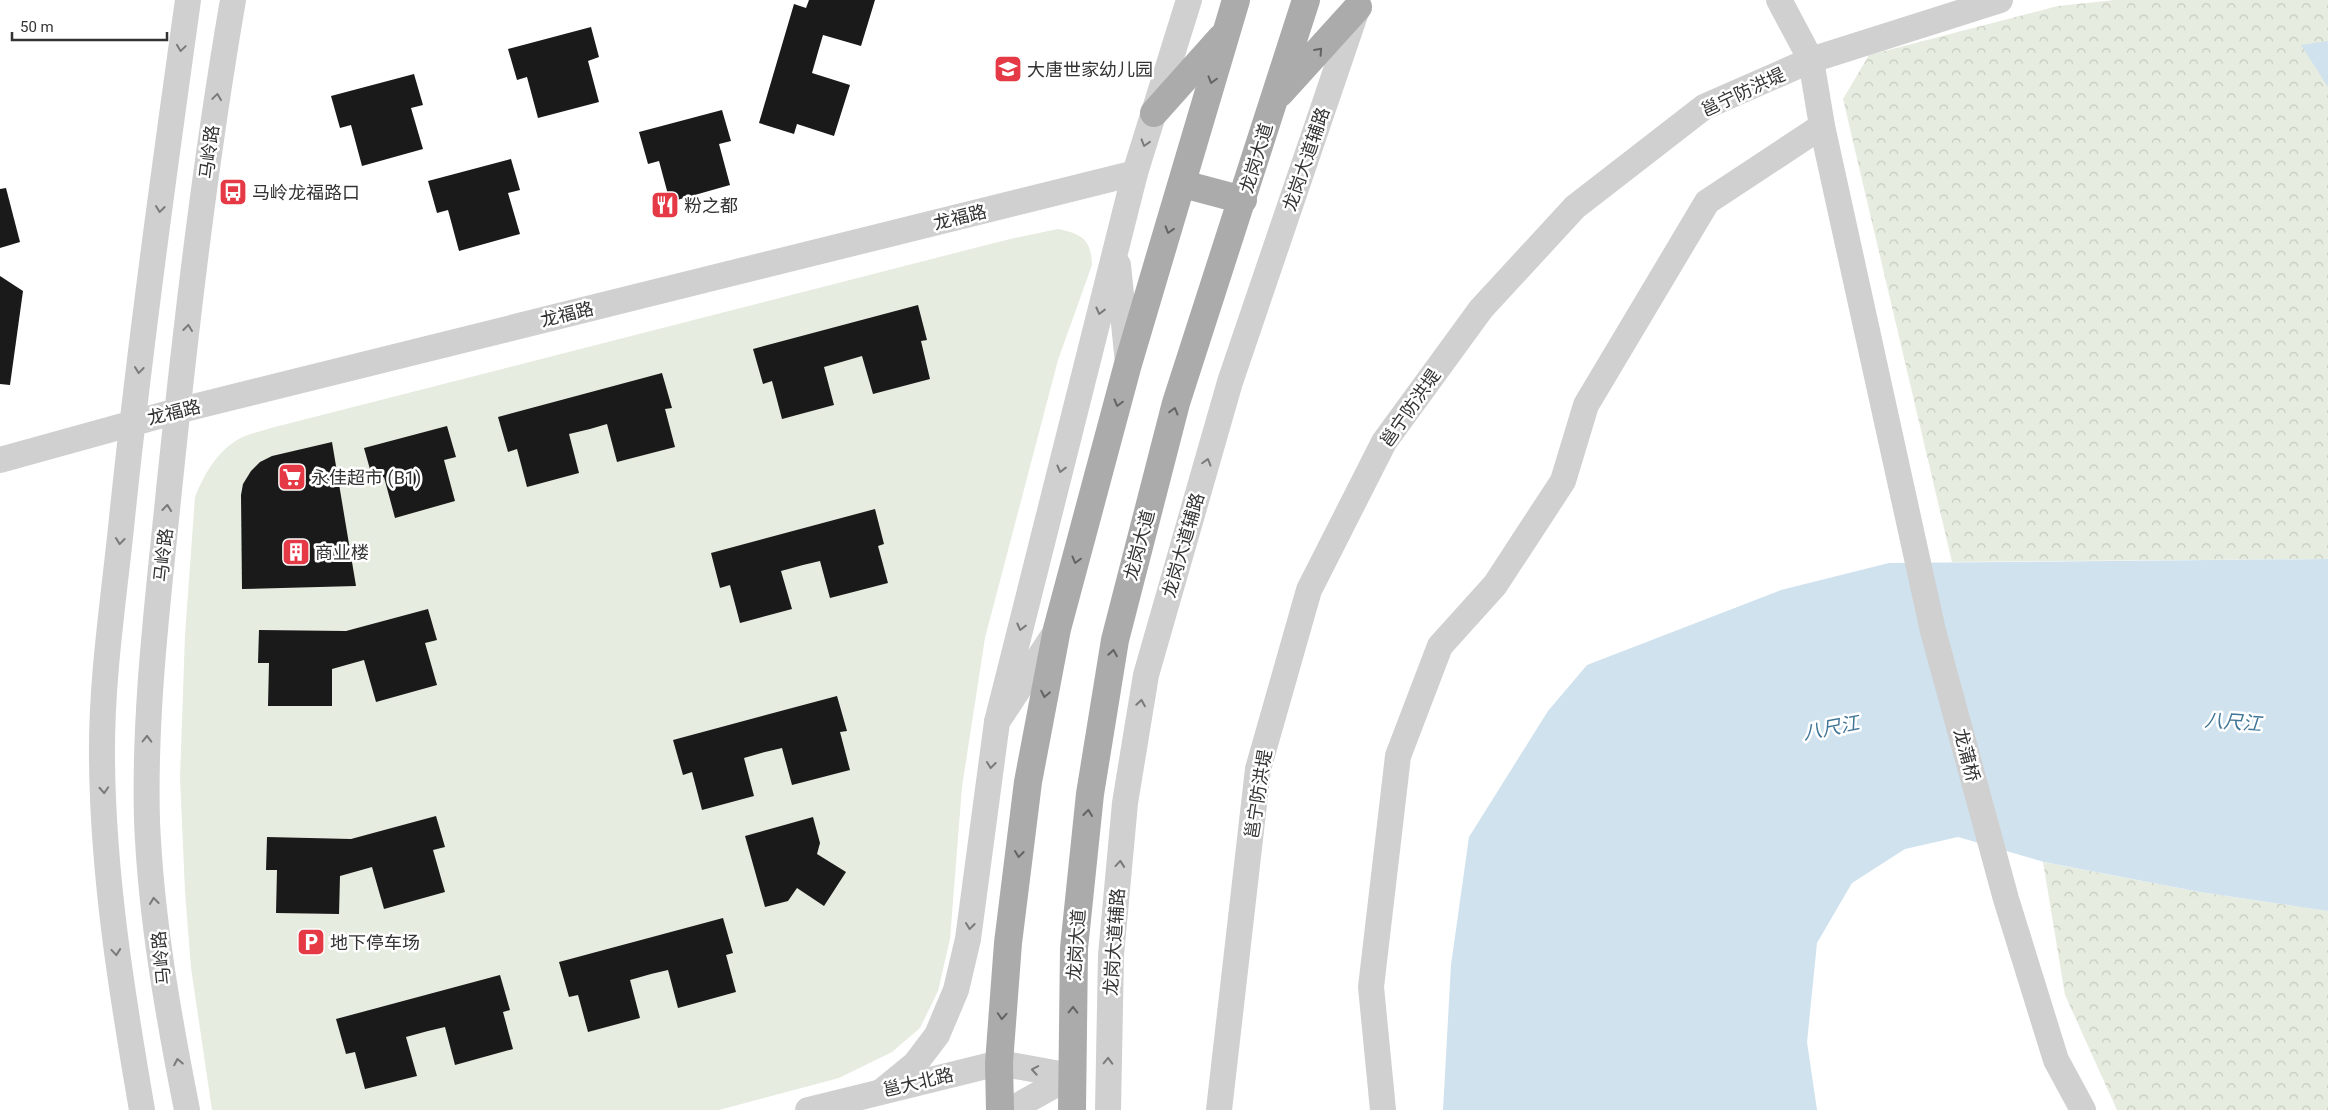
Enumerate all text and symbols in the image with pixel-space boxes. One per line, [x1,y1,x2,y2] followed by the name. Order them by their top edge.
[12,10,168,42] scale bar
[20,18,54,36] text: 50 m
[177,44,187,53] one-way arrow
[1313,47,1322,56] one-way arrow
[993,54,1023,84] school or university icon: 大唐世家幼儿园
[1027,59,1153,80] place label: 大唐世家幼儿园
[1698,63,1788,121] street label: 邕宁防洪堤
[1208,76,1218,84] one-way arrow
[211,93,221,102] one-way arrow
[1278,105,1334,213] street label: 龙岗大道辅路
[1235,121,1277,195] street label: 龙岗大道
[195,124,223,180] street label: 马岭路
[1140,139,1150,147] one-way arrow
[218,177,248,207] bus stop icon: 马岭龙福路口
[252,182,360,203] place label: 马岭龙福路口
[650,190,680,220] restaurant icon: 粉之都
[684,195,738,216] place label: 粉之都
[931,200,989,234] street label: 龙福路
[155,205,165,214] one-way arrow
[1164,226,1174,234] one-way arrow
[538,297,596,331] street label: 龙福路
[1095,307,1106,316] one-way arrow
[182,324,193,332] one-way arrow
[1376,365,1444,451] street label: 邕宁防洪堤
[134,367,145,375] one-way arrow
[145,395,203,429] street label: 龙福路
[1113,399,1124,407] one-way arrow
[1169,407,1179,415] one-way arrow
[1202,459,1212,467] one-way arrow
[277,462,307,492] supermarket icon: 永佳超市 (B1)
[1056,465,1067,473] one-way arrow
[311,467,421,489] place label: 永佳超市 (B1)
[1158,490,1208,600] street label: 龙岗大道辅路
[162,503,173,511] one-way arrow
[1120,508,1158,582] street label: 龙岗大道
[150,527,176,583] street label: 马岭路
[281,537,311,567] building icon: 商业楼
[115,538,126,546] one-way arrow
[315,542,369,563] place label: 商业楼
[1071,555,1081,563] one-way arrow
[1017,622,1027,630] one-way arrow
[1107,649,1117,657] one-way arrow
[1040,690,1050,699] one-way arrow
[1136,699,1146,708] one-way arrow
[2204,709,2264,736] water label: 八尺江
[1801,711,1863,745] water label: 八尺江
[1950,726,1984,784] street label: 龙蒲桥
[142,735,152,743] one-way arrow
[1241,748,1275,840] street label: 邕宁防洪堤
[986,761,997,769] one-way arrow
[98,787,109,795] one-way arrow
[1082,809,1093,817] one-way arrow
[1014,851,1025,859] one-way arrow
[1114,860,1125,868] one-way arrow
[1100,887,1128,997] street label: 龙岗大道辅路
[149,897,160,905] one-way arrow
[1063,908,1089,982] street label: 龙岗大道
[965,922,976,930] one-way arrow
[296,927,326,957] parking icon: 地下停车场
[148,930,174,986] street label: 马岭路
[330,932,420,953] place label: 地下停车场
[110,949,121,957] one-way arrow
[1068,1006,1078,1014] one-way arrow
[997,1012,1008,1020] one-way arrow
[1102,1057,1113,1065] one-way arrow
[173,1058,183,1067] one-way arrow
[881,1064,955,1100] street label: 邕大北路
[1031,1065,1040,1076] one-way arrow

